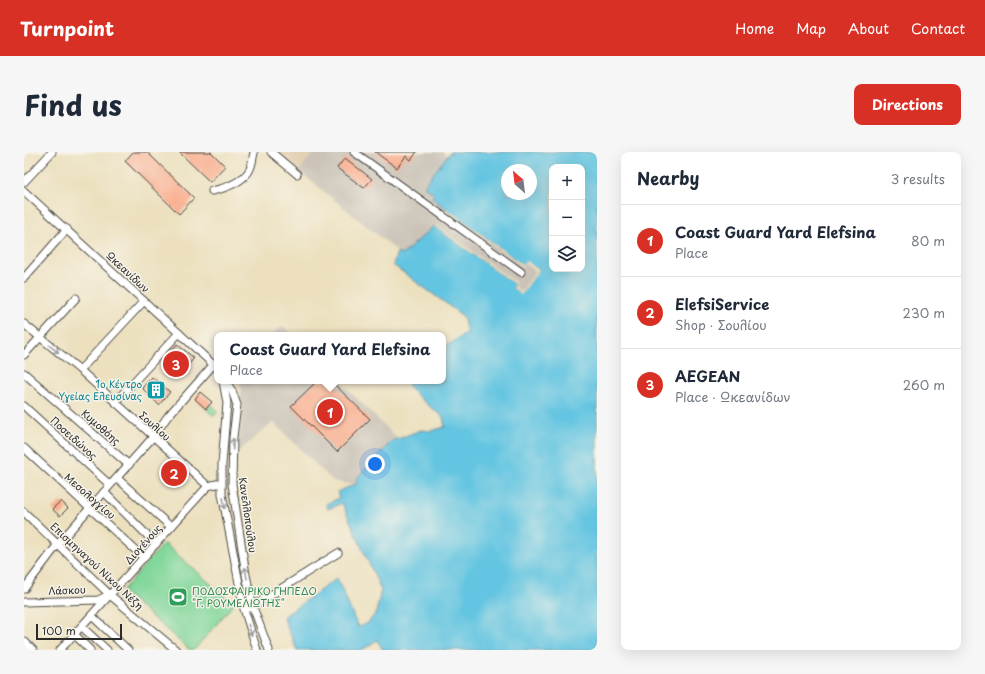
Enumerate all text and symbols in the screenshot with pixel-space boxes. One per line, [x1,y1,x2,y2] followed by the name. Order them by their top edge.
[20,14,114,42] text: Turnpoint
[735,18,774,39] text: Home
[796,18,826,39] text: Map
[848,18,889,39] text: About
[911,18,965,39] text: Contact
[24,83,122,126] text: Find us
[854,84,961,125] button: Directions
[501,164,537,200] north arrow
[549,164,585,272] map controls
[549,164,585,200] button: +
[637,165,699,191] text: Nearby
[891,169,945,188] text: 3 results
[549,200,585,236] button: −
[675,220,876,243] text: Coast Guard Yard Elefsina
[647,231,653,250] text: 1
[911,231,945,250] text: 80 m
[549,236,585,272] button: layers
[675,243,708,262] text: Place
[103,248,153,296] street label: Ωκεανίδων
[675,292,769,315] text: ElefsiService
[645,303,655,322] text: 2
[903,303,945,322] text: 230 m
[675,315,767,334] text: Shop · Σουλίου
[214,332,446,384] popup
[230,337,430,360] text: Coast Guard Yard Elefsina
[48,345,59,353] one-way arrow
[163,349,189,379] pin: 3
[230,360,263,379] text: Place
[675,364,741,387] text: AEGEAN
[646,375,654,394] text: 3
[903,375,945,394] text: 260 m
[59,376,142,403] place label: 1ο Κέντρο Υγείας Ελευσίνας
[145,379,167,401] building icon: 1ο Κέντρο Υγείας Ελευσίνας
[675,387,791,406] text: Place · Ωκεανίδων
[317,397,343,427] pin: 1
[79,405,124,448] street label: Κυμοθόης
[136,407,175,444] street label: Σουλίου
[48,413,101,463] street label: Ποσειδώνος
[229,438,236,451] one-way arrow
[365,454,385,474] your location
[161,458,187,488] pin: 2
[61,469,119,522] street label: Μεσολογγίου
[236,476,261,554] street label: Κανελλοπούλου
[220,496,228,509] one-way arrow
[47,518,147,613] street label: Επισμηναγού Νίκου Νέζη
[121,520,165,567] street label: Διογένους
[242,566,250,579] one-way arrow
[48,581,86,598] street label: Λάσκου
[192,583,317,610] place label: ΠΟΔΟΣΦΑΙΡΙΚΟ ΓΗΠΕΔΟ "Γ. ΡΟΥΜΕΛΙΩΤΗΣ"
[167,586,189,608] sports icon: ΠΟΔΟΣΦΑΙΡΙΚΟ ΓΗΠΕΔΟ "Γ. ΡΟΥΜΕΛΙΩΤΗΣ"
[36,622,122,641] scale bar
[42,622,76,639] text: 100 m
[247,624,254,637] one-way arrow

